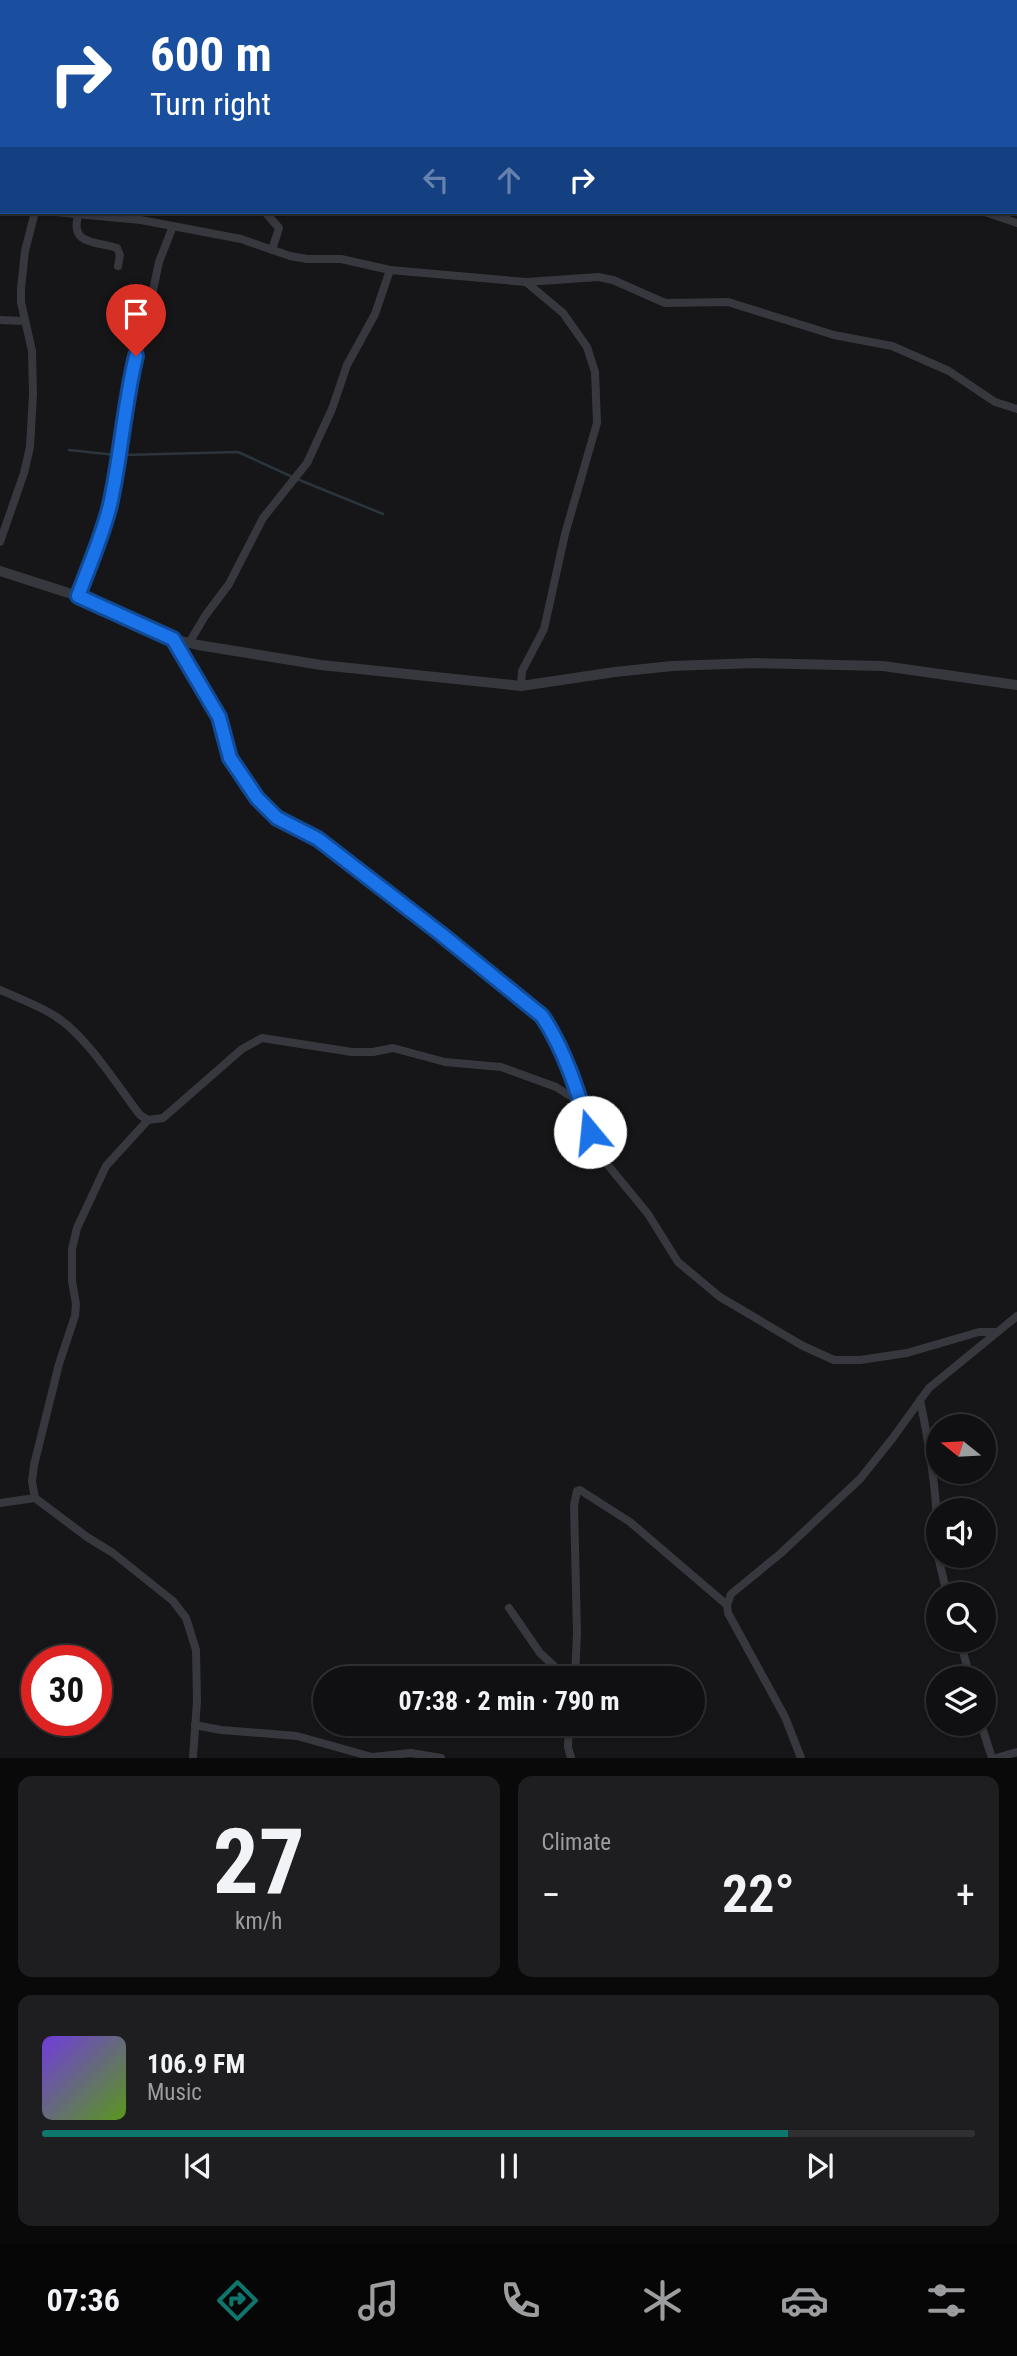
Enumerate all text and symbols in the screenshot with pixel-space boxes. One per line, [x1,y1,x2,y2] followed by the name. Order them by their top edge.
[150,26,272,83] text: 600 m
[35,28,126,119] icon: right
[150,85,271,123] text: Turn right
[417,161,455,199] icon: left
[490,161,528,199] icon: ahead
[563,161,601,199] icon: right
[106,284,166,356] pin
[117,295,155,333] icon: arrive
[553,1095,627,1169] position arrow
[926,1414,996,1484] north arrow
[926,1414,996,1736] map controls
[926,1498,996,1568] button: sound
[926,1582,996,1652] button: search
[21,1645,112,1736] speed limit sign: 30
[926,1666,996,1736] button: layers
[399,1686,619,1716] text: 07:38 · 2 min · 790 m
[213,1809,305,1915] text: 27
[542,1829,611,1856] text: Climate
[722,1864,795,1925] text: 22°
[542,1873,561,1917] text: −
[956,1873,975,1917] text: +
[235,1908,282,1935] text: km/h
[147,2049,245,2079] text: 106.9 FM
[147,2079,202,2106] text: Music
[179,2147,217,2185] icon: previous
[490,2147,528,2185] icon: pause
[801,2147,839,2185] icon: next
[213,2276,262,2325] icon: directions
[354,2276,403,2325] icon: music
[496,2276,545,2325] icon: phone
[638,2276,687,2325] icon: climate
[780,2276,829,2325] icon: car
[922,2276,971,2325] icon: filters
[46,2281,120,2319] text: 07:36

